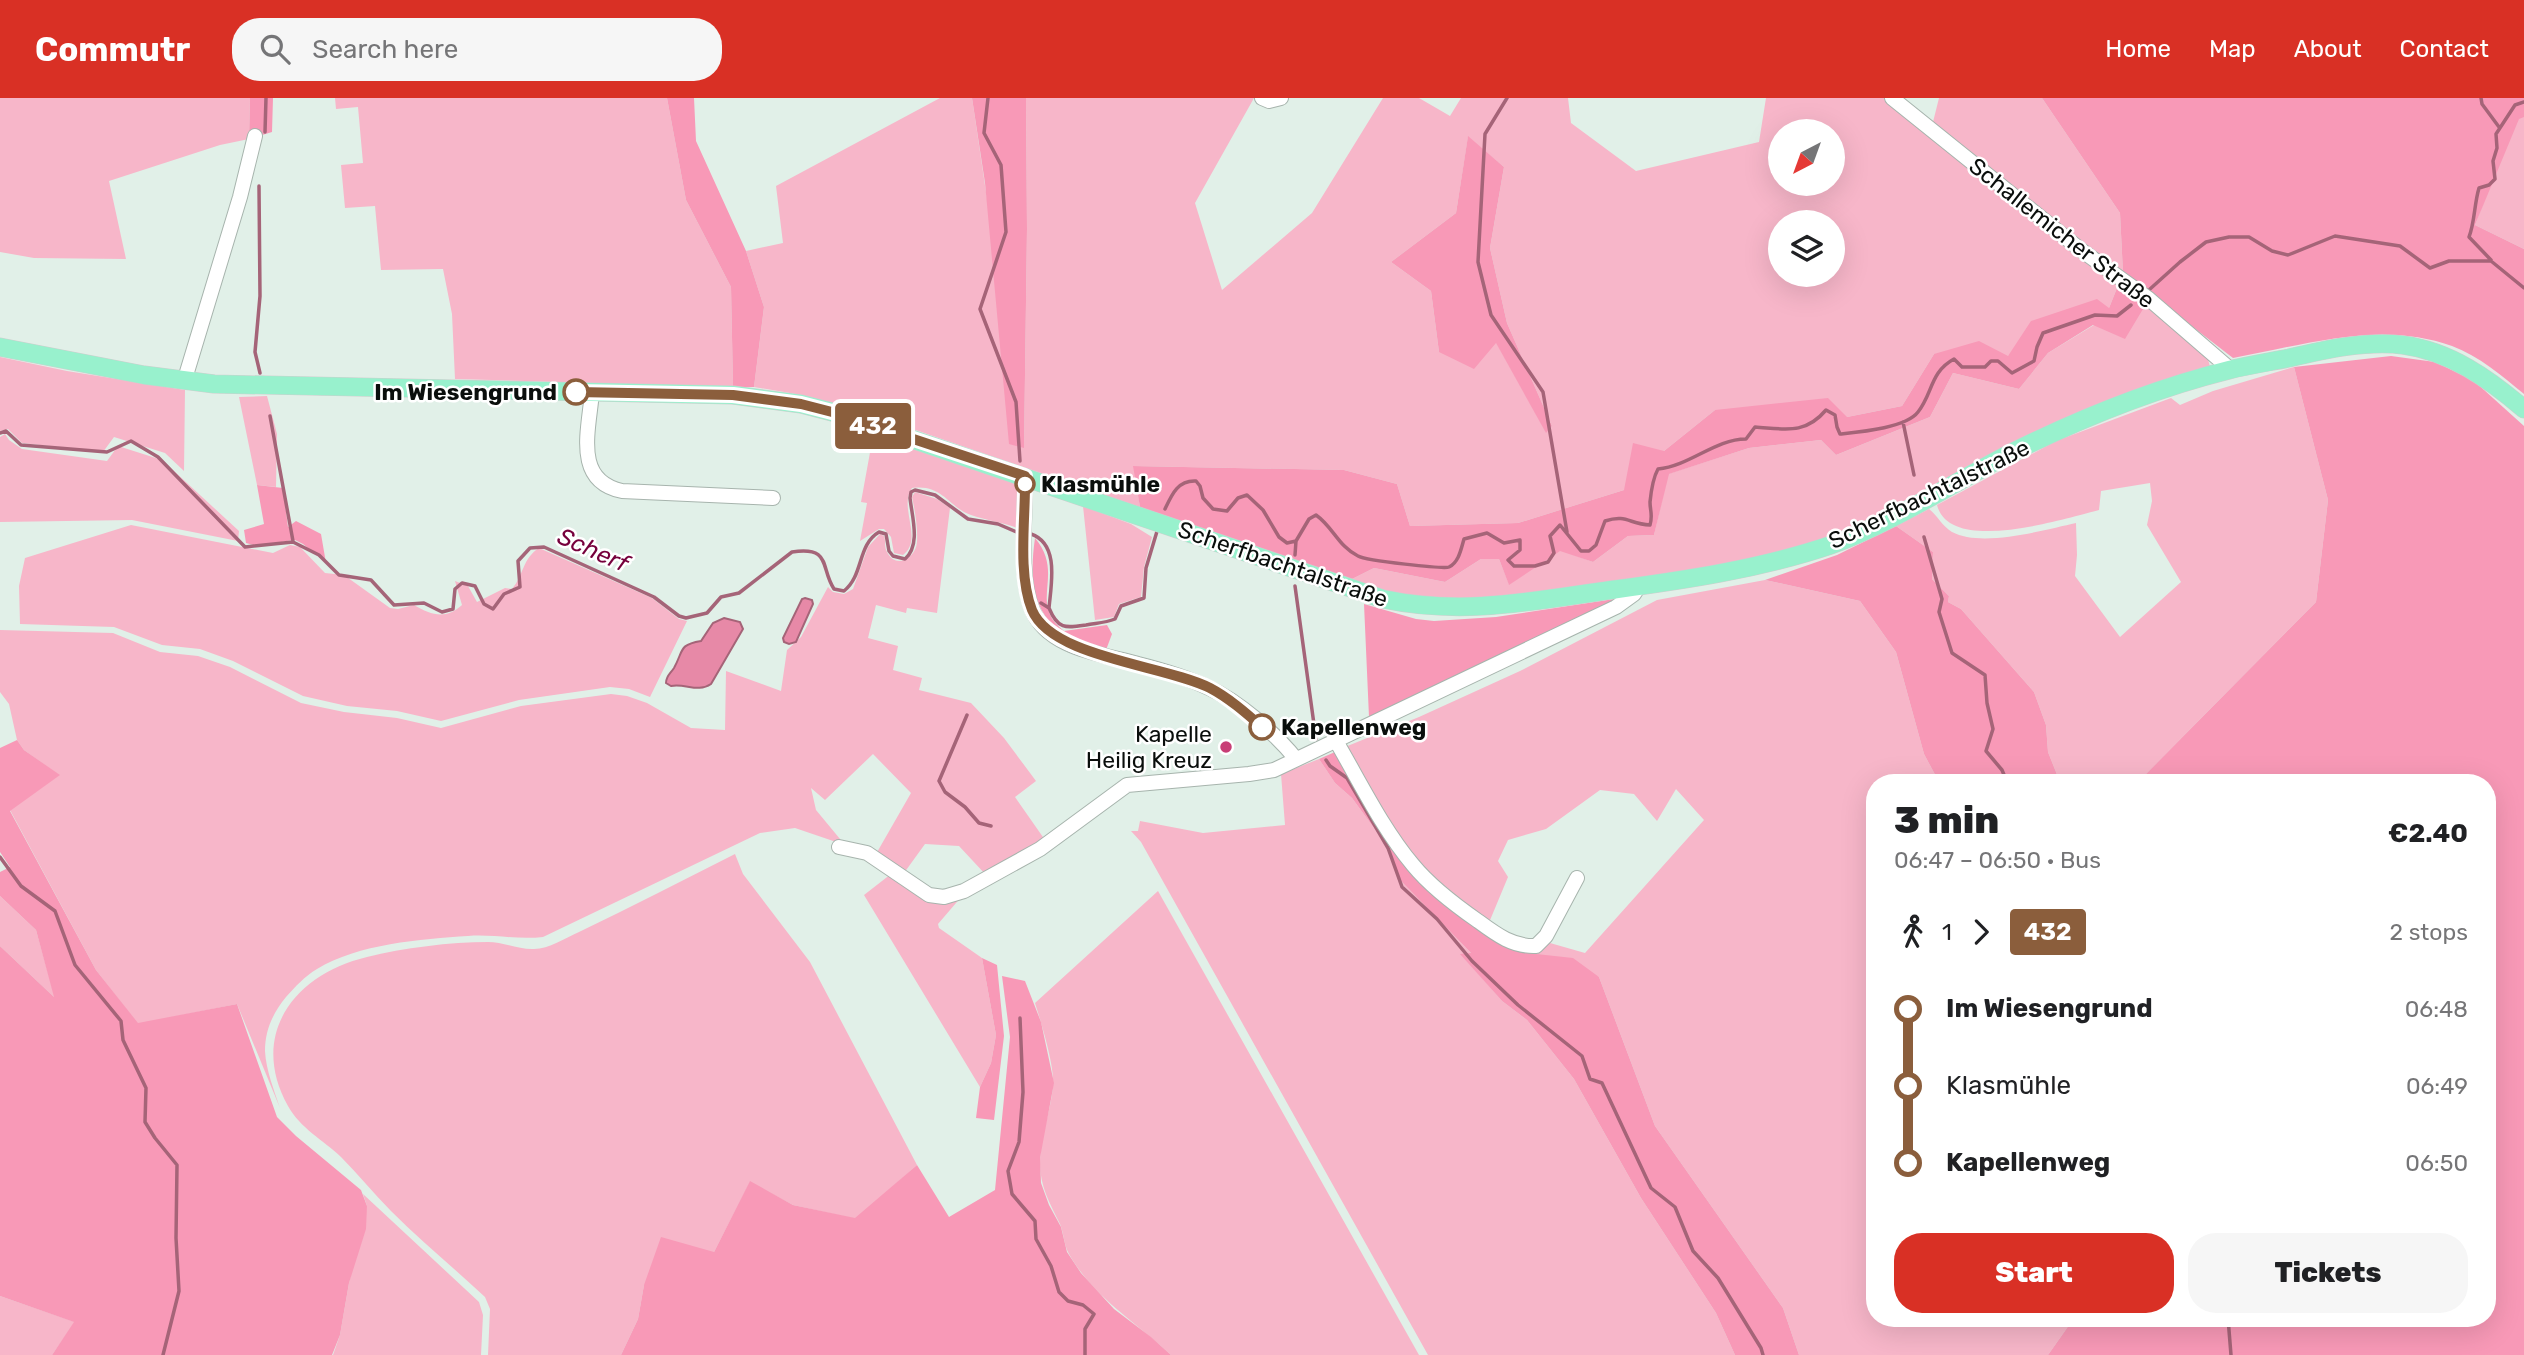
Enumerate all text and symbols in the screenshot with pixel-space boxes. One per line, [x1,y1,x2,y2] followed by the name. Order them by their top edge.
[232,18,722,81] search box
[35,30,190,69] text: Commutr
[256,30,294,68] icon: search
[312,34,458,65] text: Search here
[2105,35,2171,63] text: Home
[2209,35,2256,63] text: Map
[2294,35,2362,63] text: About
[2400,35,2489,63] text: Contact
[1768,119,1844,196] north arrow
[1768,119,1845,287] map controls
[1963,152,2161,314] street label: Schallemicher Straße
[1768,210,1845,287] button: layers
[374,378,557,406] place label: Im Wiesengrund
[563,379,589,405] marker: Im Wiesengrund
[833,403,913,449] line badge: 432
[849,412,897,440] text: 432
[1824,433,2034,555] street label: Scherfbachtalstraße
[1041,470,1160,498] place label: Klasmühle
[1015,474,1035,494] marker: Klasmühle
[1174,515,1392,613] street label: Scherfbachtalstraße
[553,522,635,579] water label: Scherf
[1281,713,1426,741] place label: Kapellenweg
[1249,714,1275,740] marker: Kapellenweg
[1086,720,1212,774] place label: Kapelle Heilig Kreuz
[1218,739,1234,755] marker: Kapelle Heilig Kreuz
[1894,797,1999,843] text: 3 min
[2388,818,2468,849] text: €2.40
[1894,846,2101,874] text: 06:47 – 06:50 · Bus
[1894,913,1932,951] icon: walk
[1962,913,2000,951] icon: forward
[1942,918,1952,946] text: 1
[2024,918,2072,946] text: 432
[2390,918,2468,946] text: 2 stops
[1946,993,2153,1024] text: Im Wiesengrund
[2405,995,2468,1023] text: 06:48
[1946,1070,2071,1101] text: Klasmühle
[2406,1072,2468,1100] text: 06:49
[1946,1147,2110,1178] text: Kapellenweg
[2405,1149,2468,1177] text: 06:50
[1894,1233,2174,1313] button: Start
[2188,1233,2468,1313] button: Tickets

